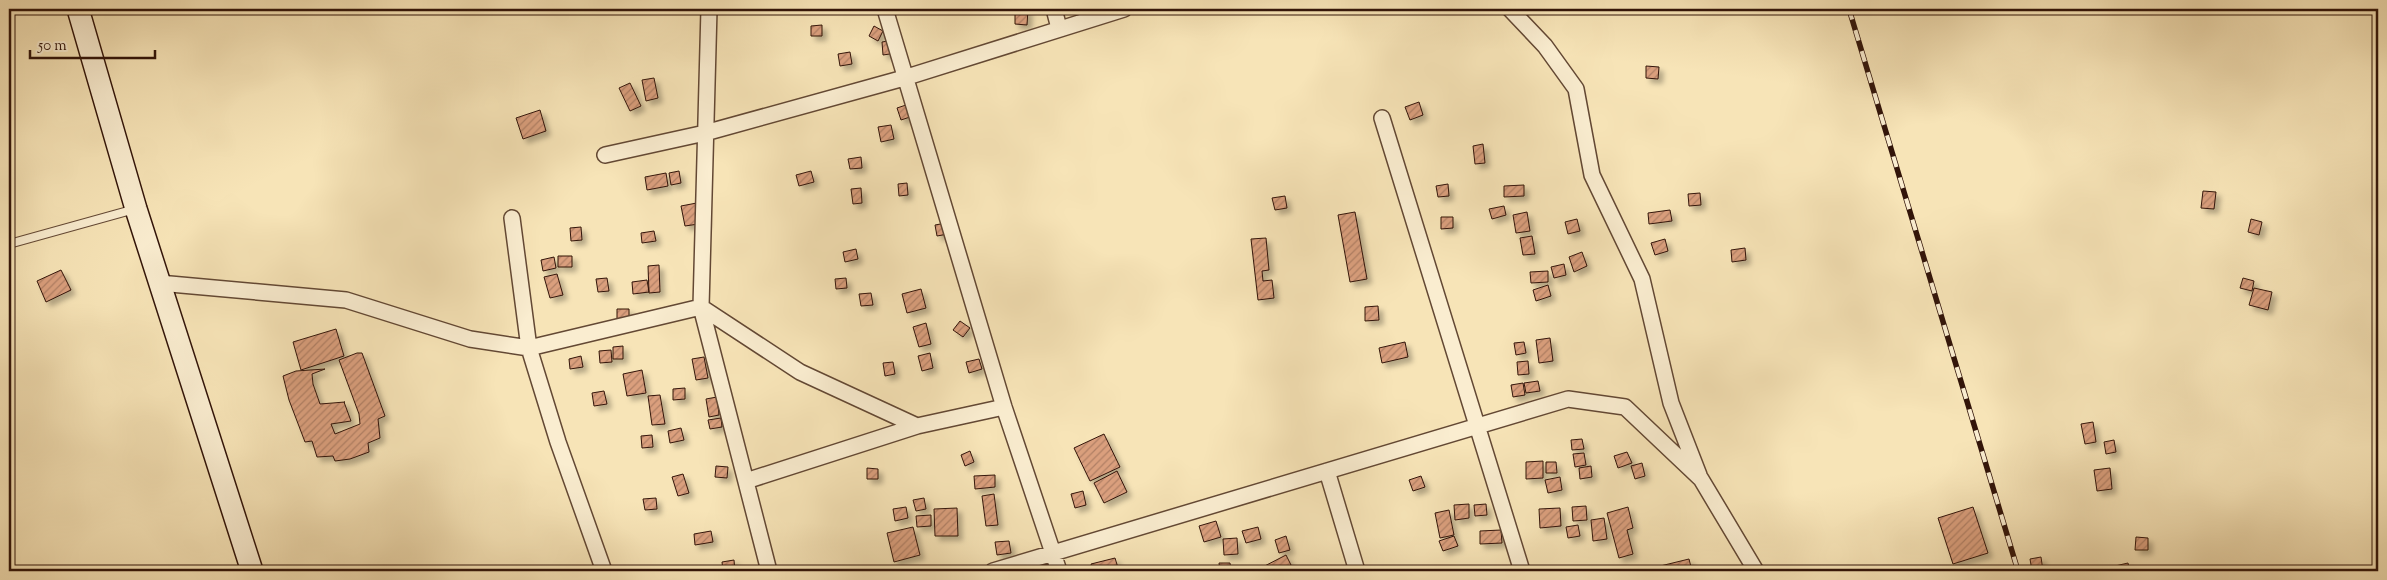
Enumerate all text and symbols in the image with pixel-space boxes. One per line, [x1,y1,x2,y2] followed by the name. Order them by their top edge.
[30,28,155,60] scale bar
[37,36,67,57] text: 50 m

